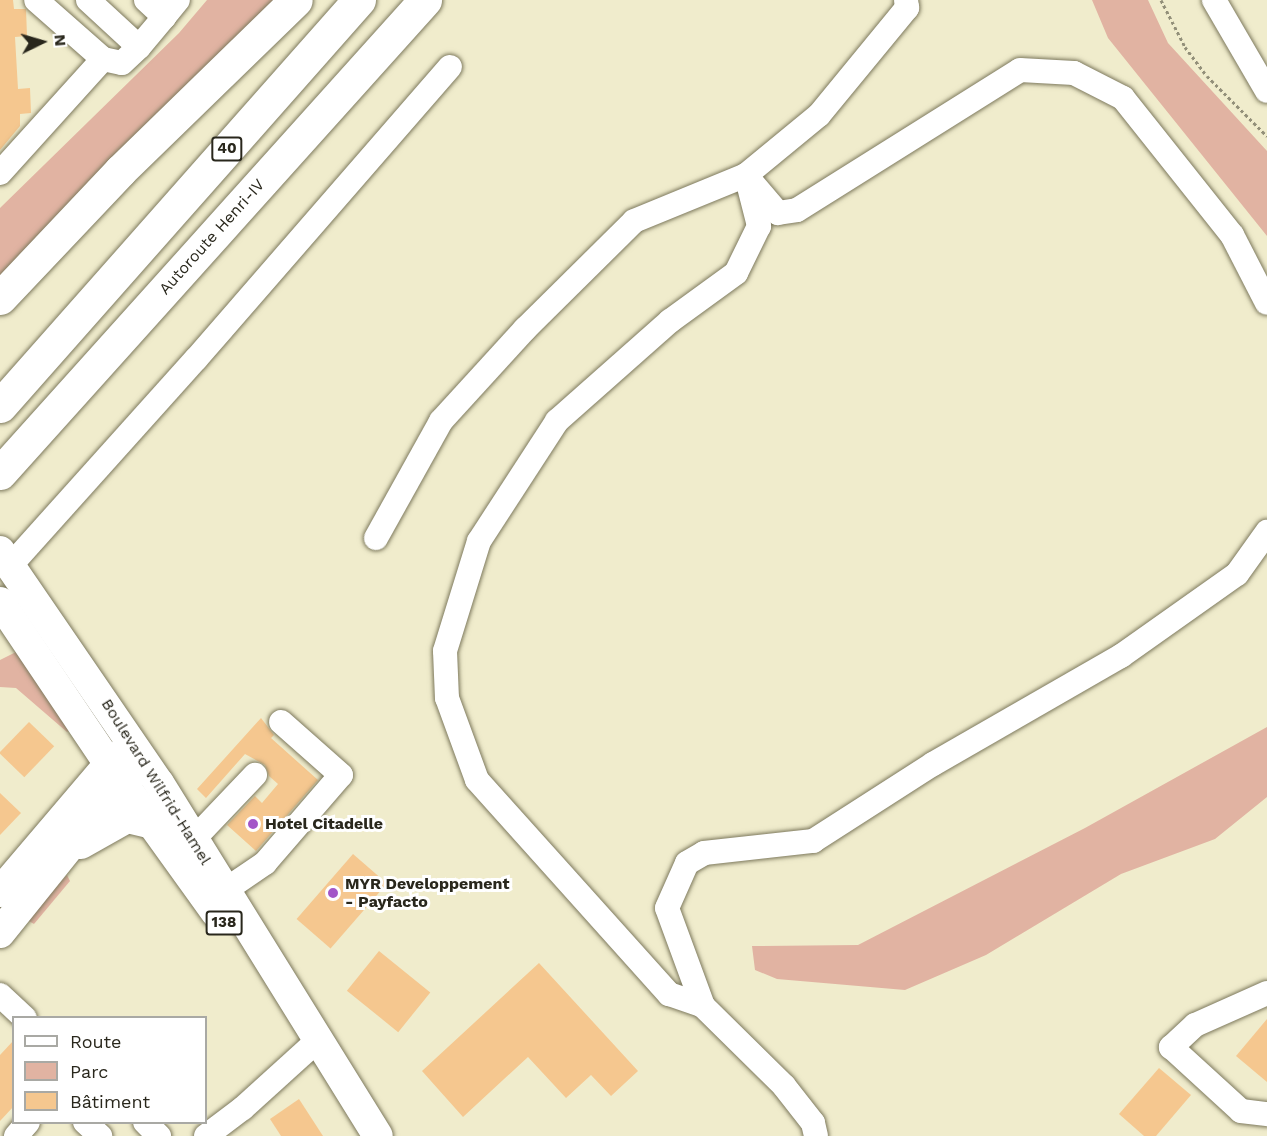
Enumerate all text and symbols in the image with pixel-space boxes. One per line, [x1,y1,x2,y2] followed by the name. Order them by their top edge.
[12,12,72,72] north arrow
[50,34,70,47] text: N
[210,137,244,161] road number: 40
[155,175,269,299] street label: Autoroute Henri-IV
[97,695,215,869] street label: Boulevard Wilfrid-Hamel
[265,814,383,834] place label: Hotel Citadelle
[246,817,260,831] marker: Hotel Citadelle
[345,874,509,912] place label: MYR Developpement - Payfacto
[326,886,340,900] marker: MYR Developpement - Payfacto
[204,911,244,935] road number: 138
[12,1016,207,1124] legend
[70,1031,122,1052] text: Route
[70,1061,108,1082] text: Parc
[70,1091,150,1112] text: Bâtiment

